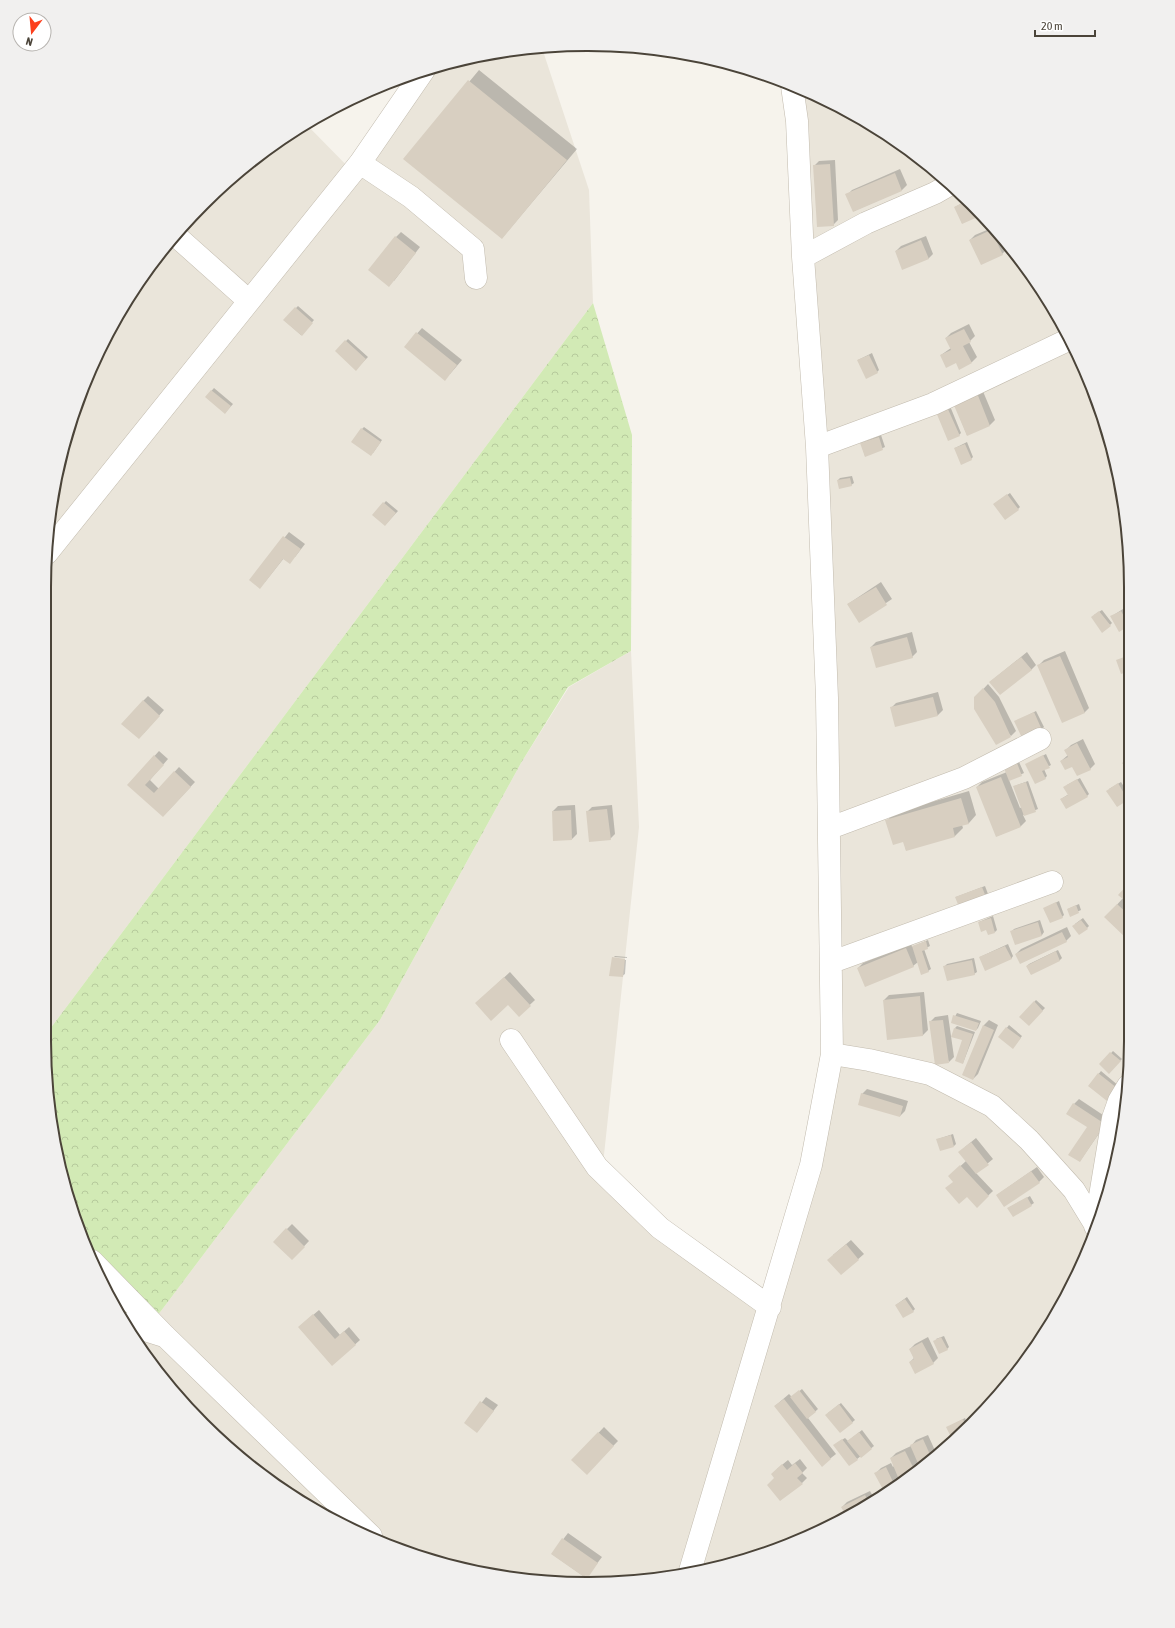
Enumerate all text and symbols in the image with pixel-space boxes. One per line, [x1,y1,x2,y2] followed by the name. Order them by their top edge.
[12,12,52,52] north arrow
[1035,12,1095,38] scale bar
[1041,19,1063,33] text: 20 m
[24,35,34,48] text: N

